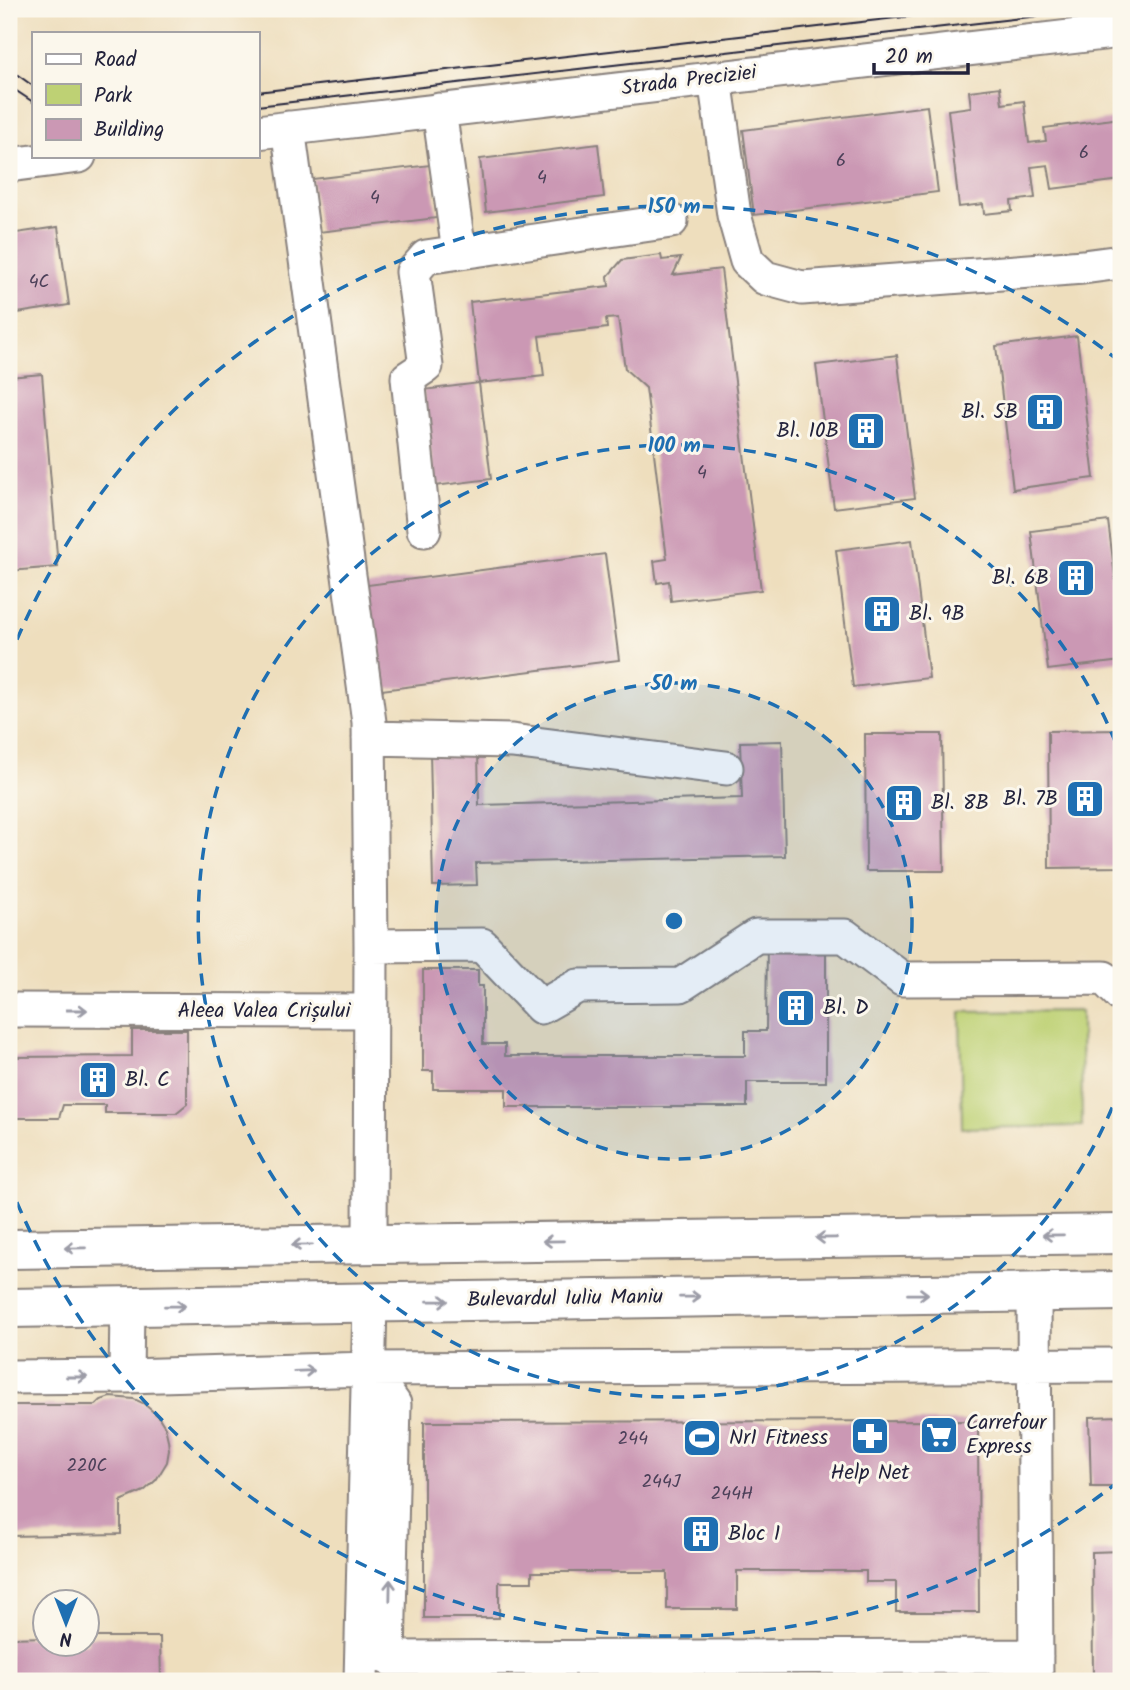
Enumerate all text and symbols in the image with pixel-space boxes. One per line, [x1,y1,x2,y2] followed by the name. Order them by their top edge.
[32,32,259,158] legend
[874,32,969,76] scale bar
[885,41,933,74] text: 20 m
[94,44,137,77] text: Road
[620,56,759,106] street label: Strada Preciziei
[94,80,132,113] text: Park
[94,114,164,147] text: Building
[1079,139,1089,168] house number: 6
[836,147,846,176] house number: 6
[537,164,547,193] house number: 4
[370,184,380,213] house number: 4
[647,191,701,224] text: 150 m
[29,268,49,297] house number: 4C
[1024,391,1066,433] building icon: Bl. 5B
[961,396,1018,429] place label: Bl. 5B
[845,410,887,452] building icon: Bl. 10B
[777,415,839,448] place label: Bl. 10B
[647,430,701,463] text: 100 m
[697,459,707,488] house number: 4
[1055,557,1097,599] building icon: Bl. 6B
[992,562,1049,595] place label: Bl. 6B
[861,593,903,635] building icon: Bl. 9B
[909,598,965,631] place label: Bl. 9B
[650,668,697,701] text: 50 m
[1064,778,1106,820] building icon: Bl. 7B
[883,782,925,824] building icon: Bl. 8B
[1003,783,1058,816] place label: Bl. 7B
[931,787,989,820] place label: Bl. 8B
[662,909,686,933] centre of rings
[775,987,817,1029] building icon: Bl. D
[823,992,868,1025] place label: Bl. D
[178,995,351,1028] street label: Aleea Valea Crișului
[65,1003,88,1017] one-way arrow
[77,1059,119,1101] building icon: Bl. C
[125,1064,170,1097] place label: Bl. C
[1042,1228,1065,1242] one-way arrow
[814,1231,837,1244] one-way arrow
[542,1234,565,1248] one-way arrow
[291,1238,314,1251] one-way arrow
[63,1241,86,1255] one-way arrow
[467,1281,663,1317] street label: Bulevardul Iuliu Maniu
[906,1287,929,1301] one-way arrow
[678,1290,701,1304] one-way arrow
[426,1295,449,1308] one-way arrow
[163,1299,186,1313] one-way arrow
[293,1364,316,1378] one-way arrow
[65,1370,88,1384] one-way arrow
[966,1407,1047,1464] place label: Carrefour Express
[918,1414,960,1456] supermarket icon: Carrefour Express
[849,1415,891,1457] pharmacy icon: Help Net
[681,1417,723,1459] sports icon: Nr1 Fitness
[729,1422,828,1455] place label: Nr1 Fitness
[618,1425,648,1454] house number: 244
[67,1452,107,1481] house number: 220C
[831,1457,910,1490] place label: Help Net
[642,1468,681,1497] house number: 244J
[711,1480,753,1509] house number: 244H
[680,1513,722,1555] building icon: Bloc 1
[728,1518,780,1551] place label: Bloc 1
[383,1578,397,1601] one-way arrow
[32,1588,102,1658] north arrow
[60,1623,72,1653] text: N

